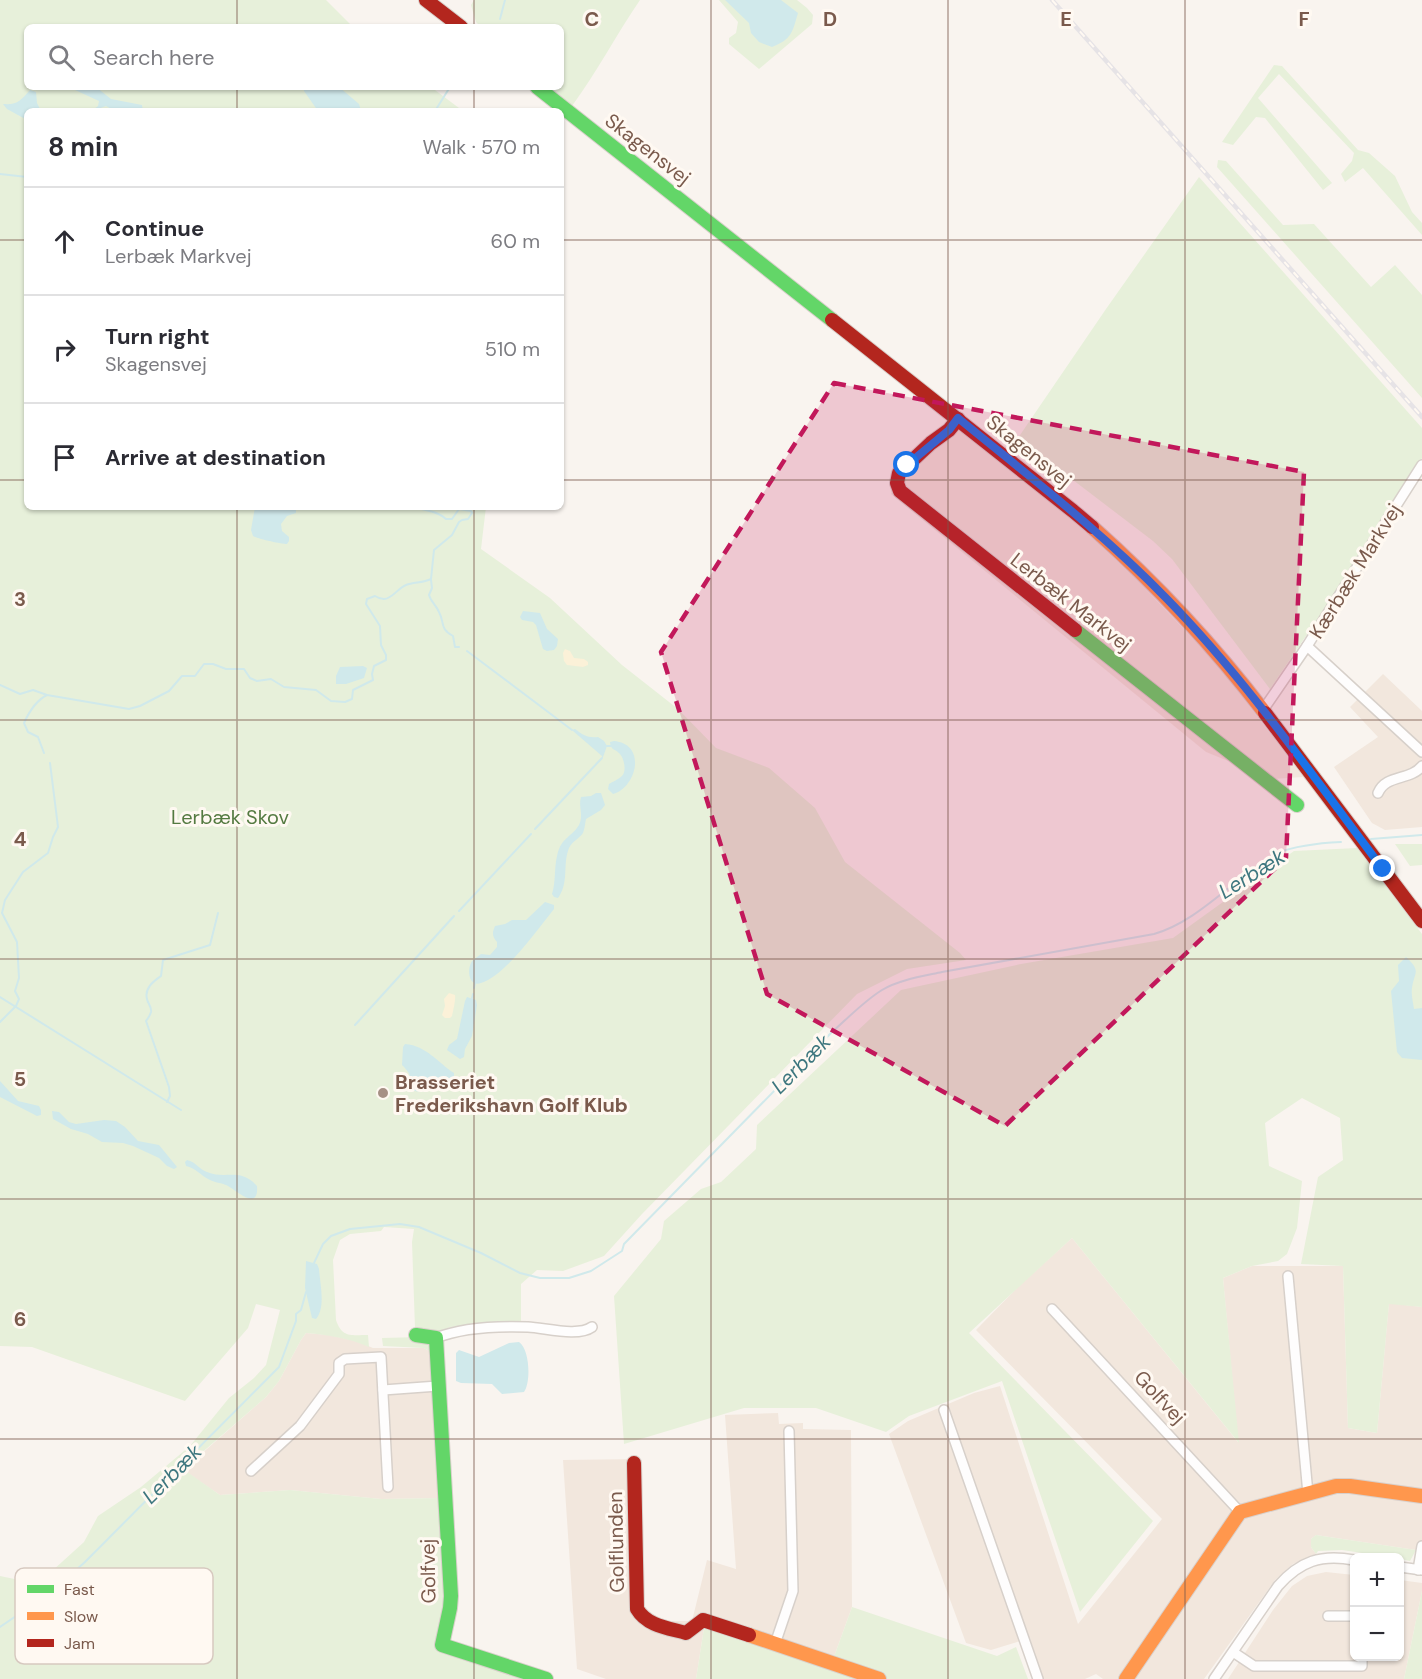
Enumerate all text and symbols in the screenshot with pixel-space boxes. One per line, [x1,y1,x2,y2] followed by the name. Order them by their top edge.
[585,6,599,32] text: C
[823,6,837,32] text: D
[1060,6,1072,32] text: E
[1298,6,1310,32] text: F
[24,24,564,90] search box
[45,41,78,74] icon: search
[93,43,214,72] text: Search here
[600,107,696,191] street label: Skagensvej
[48,130,118,164] text: 8 min
[423,134,540,160] text: Walk · 570 m
[105,214,204,243] text: Continue
[48,225,81,258] icon: ahead
[491,228,540,254] text: 60 m
[105,243,252,269] text: Lerbæk Markvej
[105,322,210,351] text: Turn right
[48,333,81,366] icon: right
[485,336,540,362] text: 510 m
[105,351,207,377] text: Skagensvej
[981,409,1077,493] street label: Skagensvej
[48,441,81,474] icon: arrive
[105,443,326,472] text: Arrive at destination
[893,451,919,477] route start
[1303,499,1407,643] street label: Kærbæk Markvej
[1005,547,1137,657] street label: Lerbæk Markvej
[14,586,26,612] text: 3
[171,804,289,830] park label: Lerbæk Skov
[14,826,27,852] text: 4
[1213,842,1291,905] water label: Lerbæk
[1369,855,1395,881] route end
[765,1028,837,1100] water label: Lerbæk
[14,1066,26,1092] text: 5
[395,1069,628,1118] place label: Brasseriet Frederikshavn Golf Klub
[376,1086,390,1100] marker: Brasseriet Frederikshavn Golf Klub
[14,1306,26,1332] text: 6
[1128,1365,1192,1429] street label: Golfvej
[136,1438,208,1510] water label: Lerbæk
[602,1491,630,1593] street label: Golflunden
[414,1539,442,1603] street label: Golfvej
[1350,1553,1404,1661] map controls
[1350,1553,1404,1607] button: +
[15,1568,213,1664] legend
[64,1579,95,1600] text: Fast
[64,1606,98,1627] text: Slow
[1350,1607,1404,1661] button: −
[64,1633,95,1654] text: Jam

